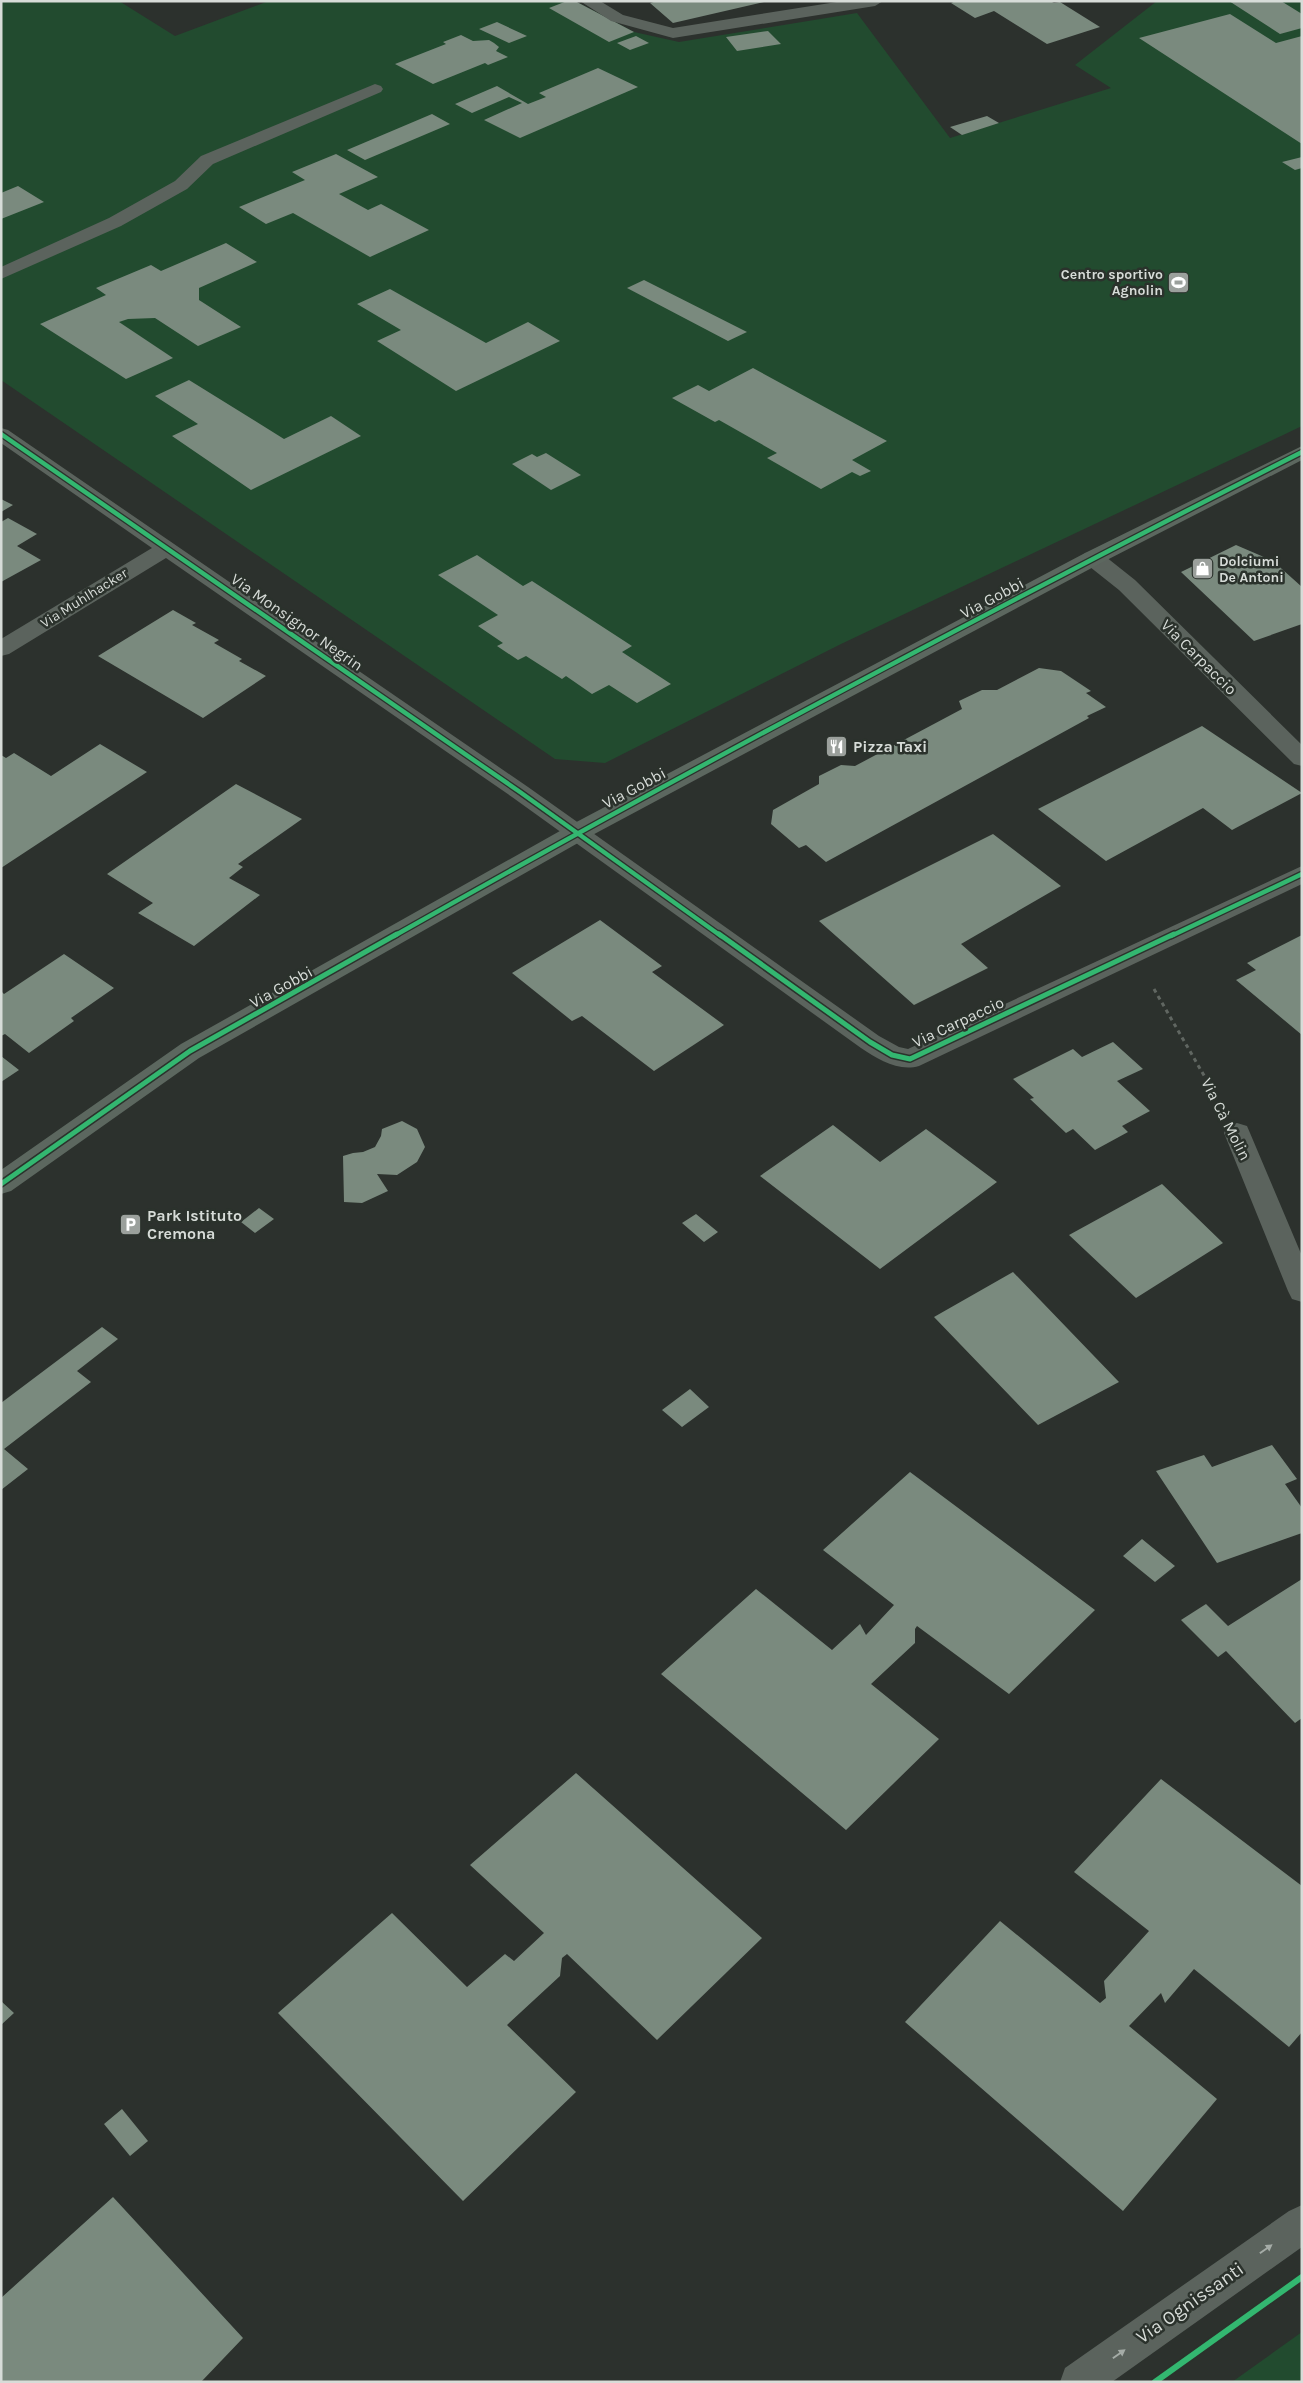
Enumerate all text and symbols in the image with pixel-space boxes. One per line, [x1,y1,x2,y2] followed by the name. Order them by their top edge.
[1061,266,1163,299] place label: Centro sportivo Agnolin
[1167,270,1191,294] sports icon: Centro sportivo Agnolin
[1219,553,1284,586] place label: Dolciumi De Antoni
[1191,557,1215,581] shop icon: Dolciumi De Antoni
[37,564,131,632] street label: Via Muhlhacker
[227,569,367,675] street label: Via Monsignor Negrin
[957,573,1027,623] street label: Via Gobbi
[1157,615,1241,699] street label: Via Carpaccio
[825,734,849,758] restaurant icon: Pizza Taxi
[853,737,927,756] place label: Pizza Taxi
[599,763,669,813] street label: Via Gobbi
[246,962,316,1012] street label: Via Gobbi
[909,992,1007,1052] street label: Via Carpaccio
[1197,1075,1255,1163] street label: Via Cà Molin
[147,1206,242,1243] place label: Park Istituto Cremona
[119,1212,143,1236] parking icon: Park Istituto Cremona
[1259,2244,1273,2254] one-way arrow
[1132,2258,1248,2348] street label: Via Ognissanti
[1112,2348,1125,2359] one-way arrow

